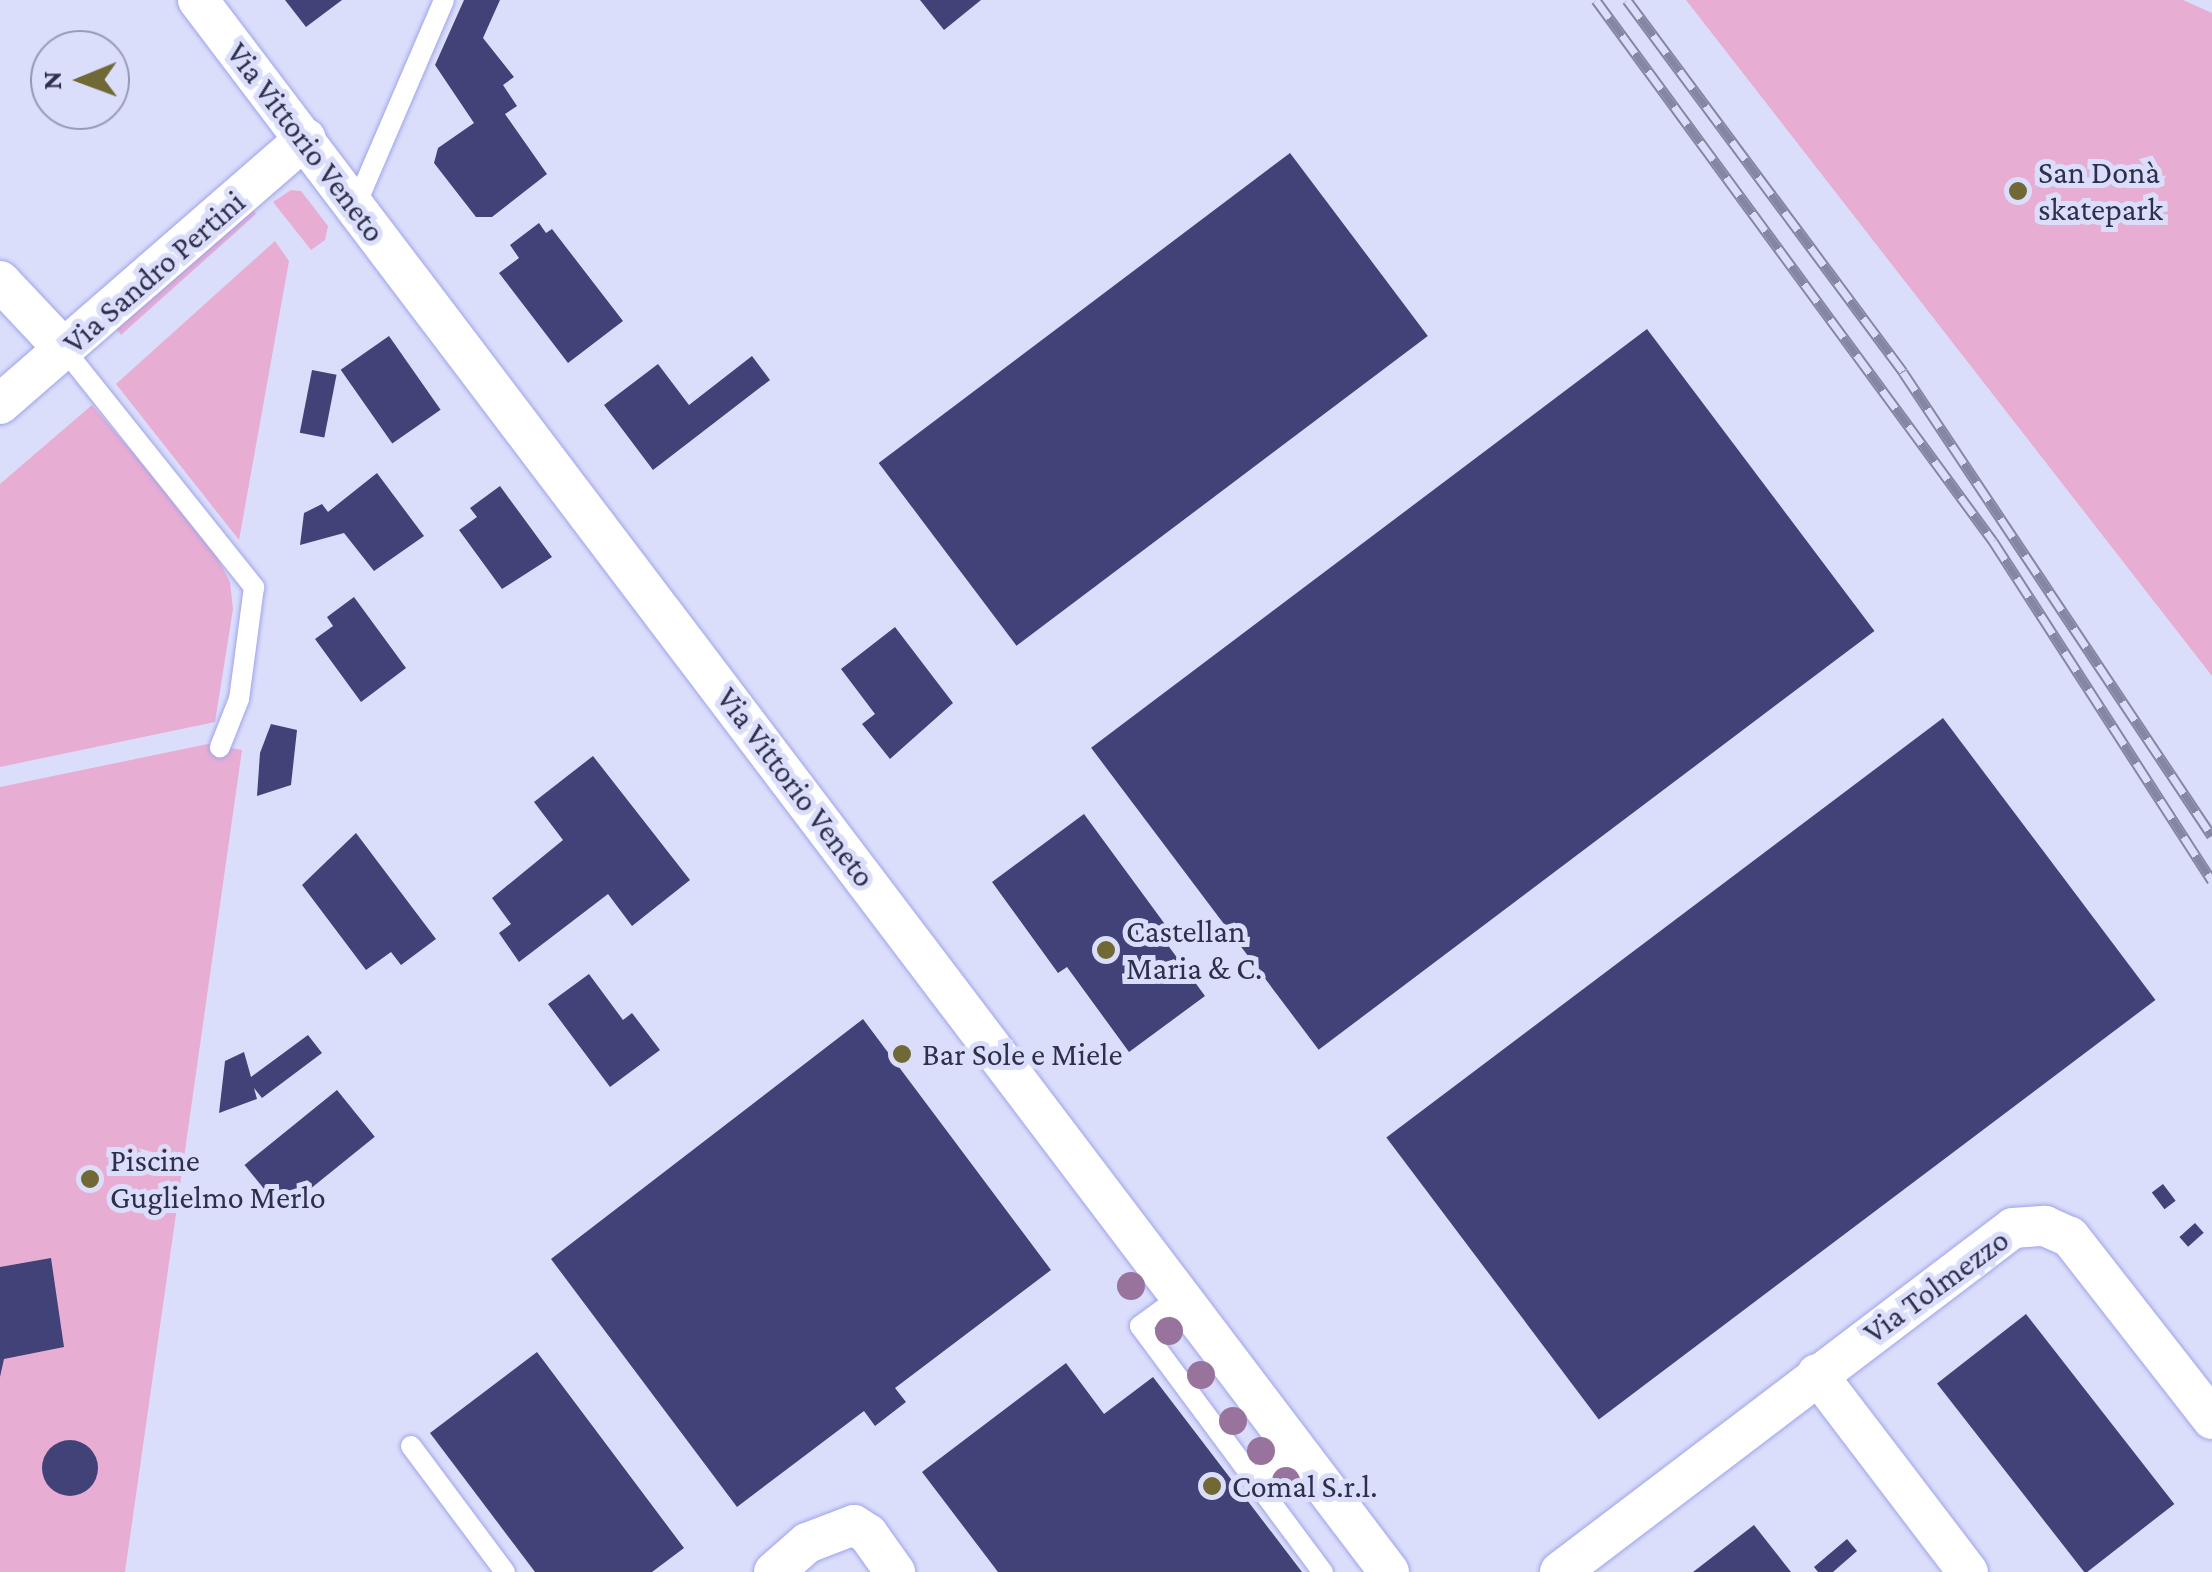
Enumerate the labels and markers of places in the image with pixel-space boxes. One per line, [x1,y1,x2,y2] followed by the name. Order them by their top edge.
[2038,154,2163,229] place label: San Donà skatepark
[2007,180,2029,202] marker: San Donà skatepark
[1126,913,1262,988] place label: Castellan Maria & C.
[1095,939,1117,961] marker: Castellan Maria & C.
[922,1035,1123,1073] place label: Bar Sole e Miele
[891,1043,913,1065] marker: Bar Sole e Miele
[110,1142,326,1217] place label: Piscine Guglielmo Merlo
[79,1168,101,1190] marker: Piscine Guglielmo Merlo
[1232,1467,1377,1505] place label: Comal S.r.l.
[1201,1475,1223,1497] marker: Comal S.r.l.

